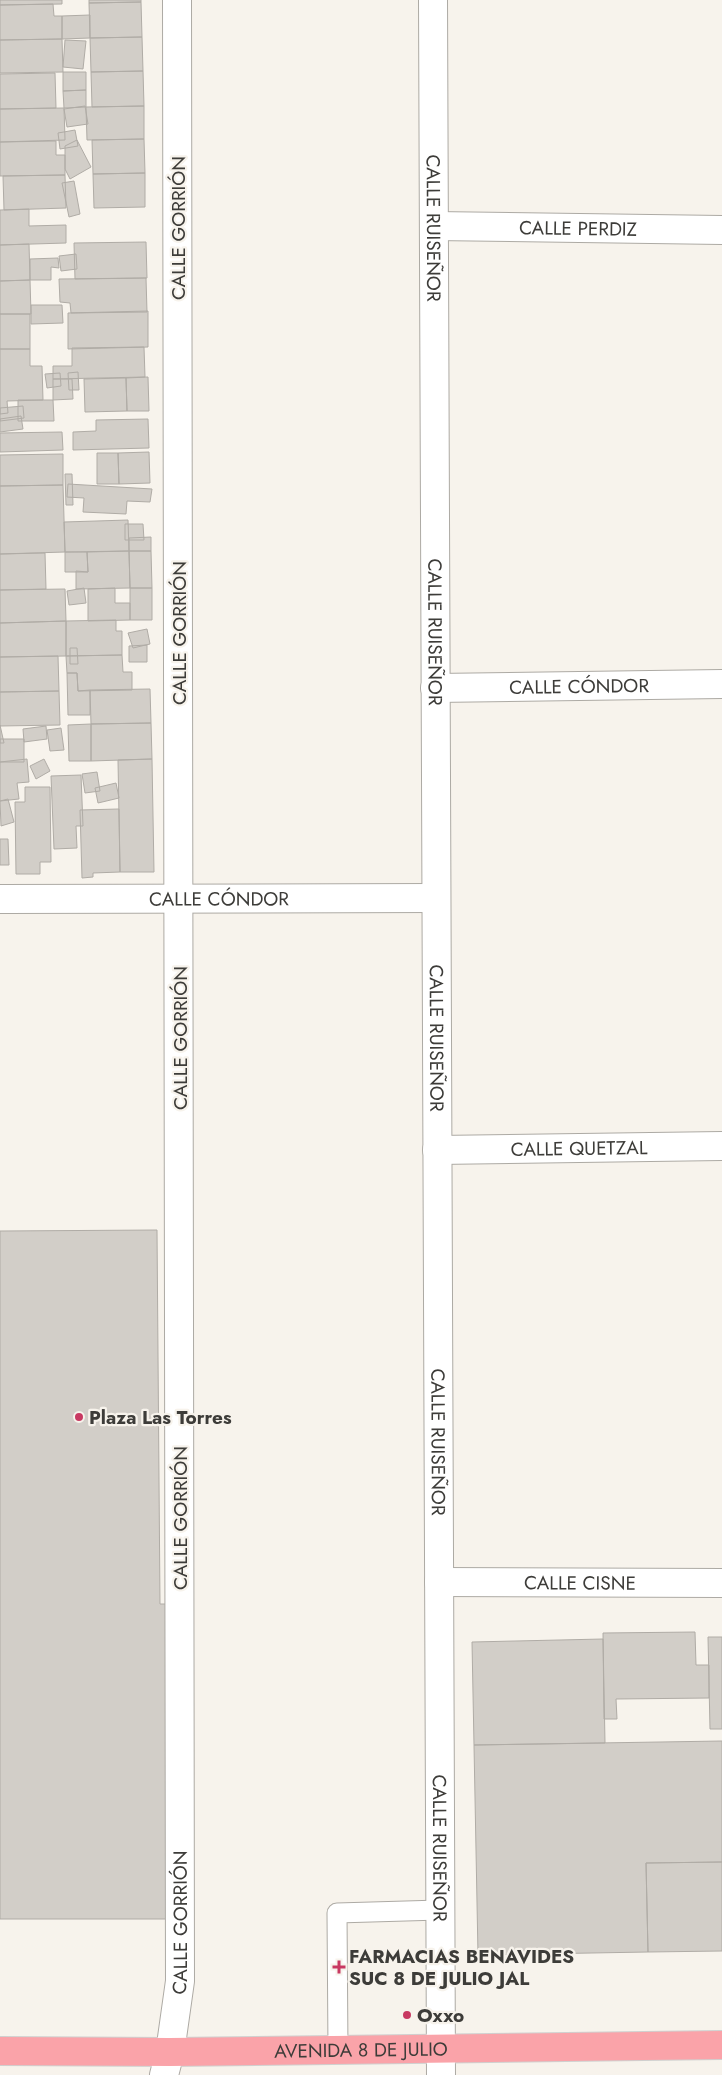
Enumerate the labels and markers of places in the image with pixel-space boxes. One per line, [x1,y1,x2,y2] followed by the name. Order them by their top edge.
[89,1404,232,1431] place label: Plaza Las Torres
[73,1411,85,1423] marker: Plaza Las Torres
[349,1943,574,1992] place label: FARMACIAS BENAVIDES SUC 8 DE JULIO JAL
[333,1961,345,1973] marker: FARMACIAS BENAVIDES SUC 8 DE JULIO JAL
[417,2002,464,2029] place label: Oxxo
[401,2009,413,2021] marker: Oxxo

